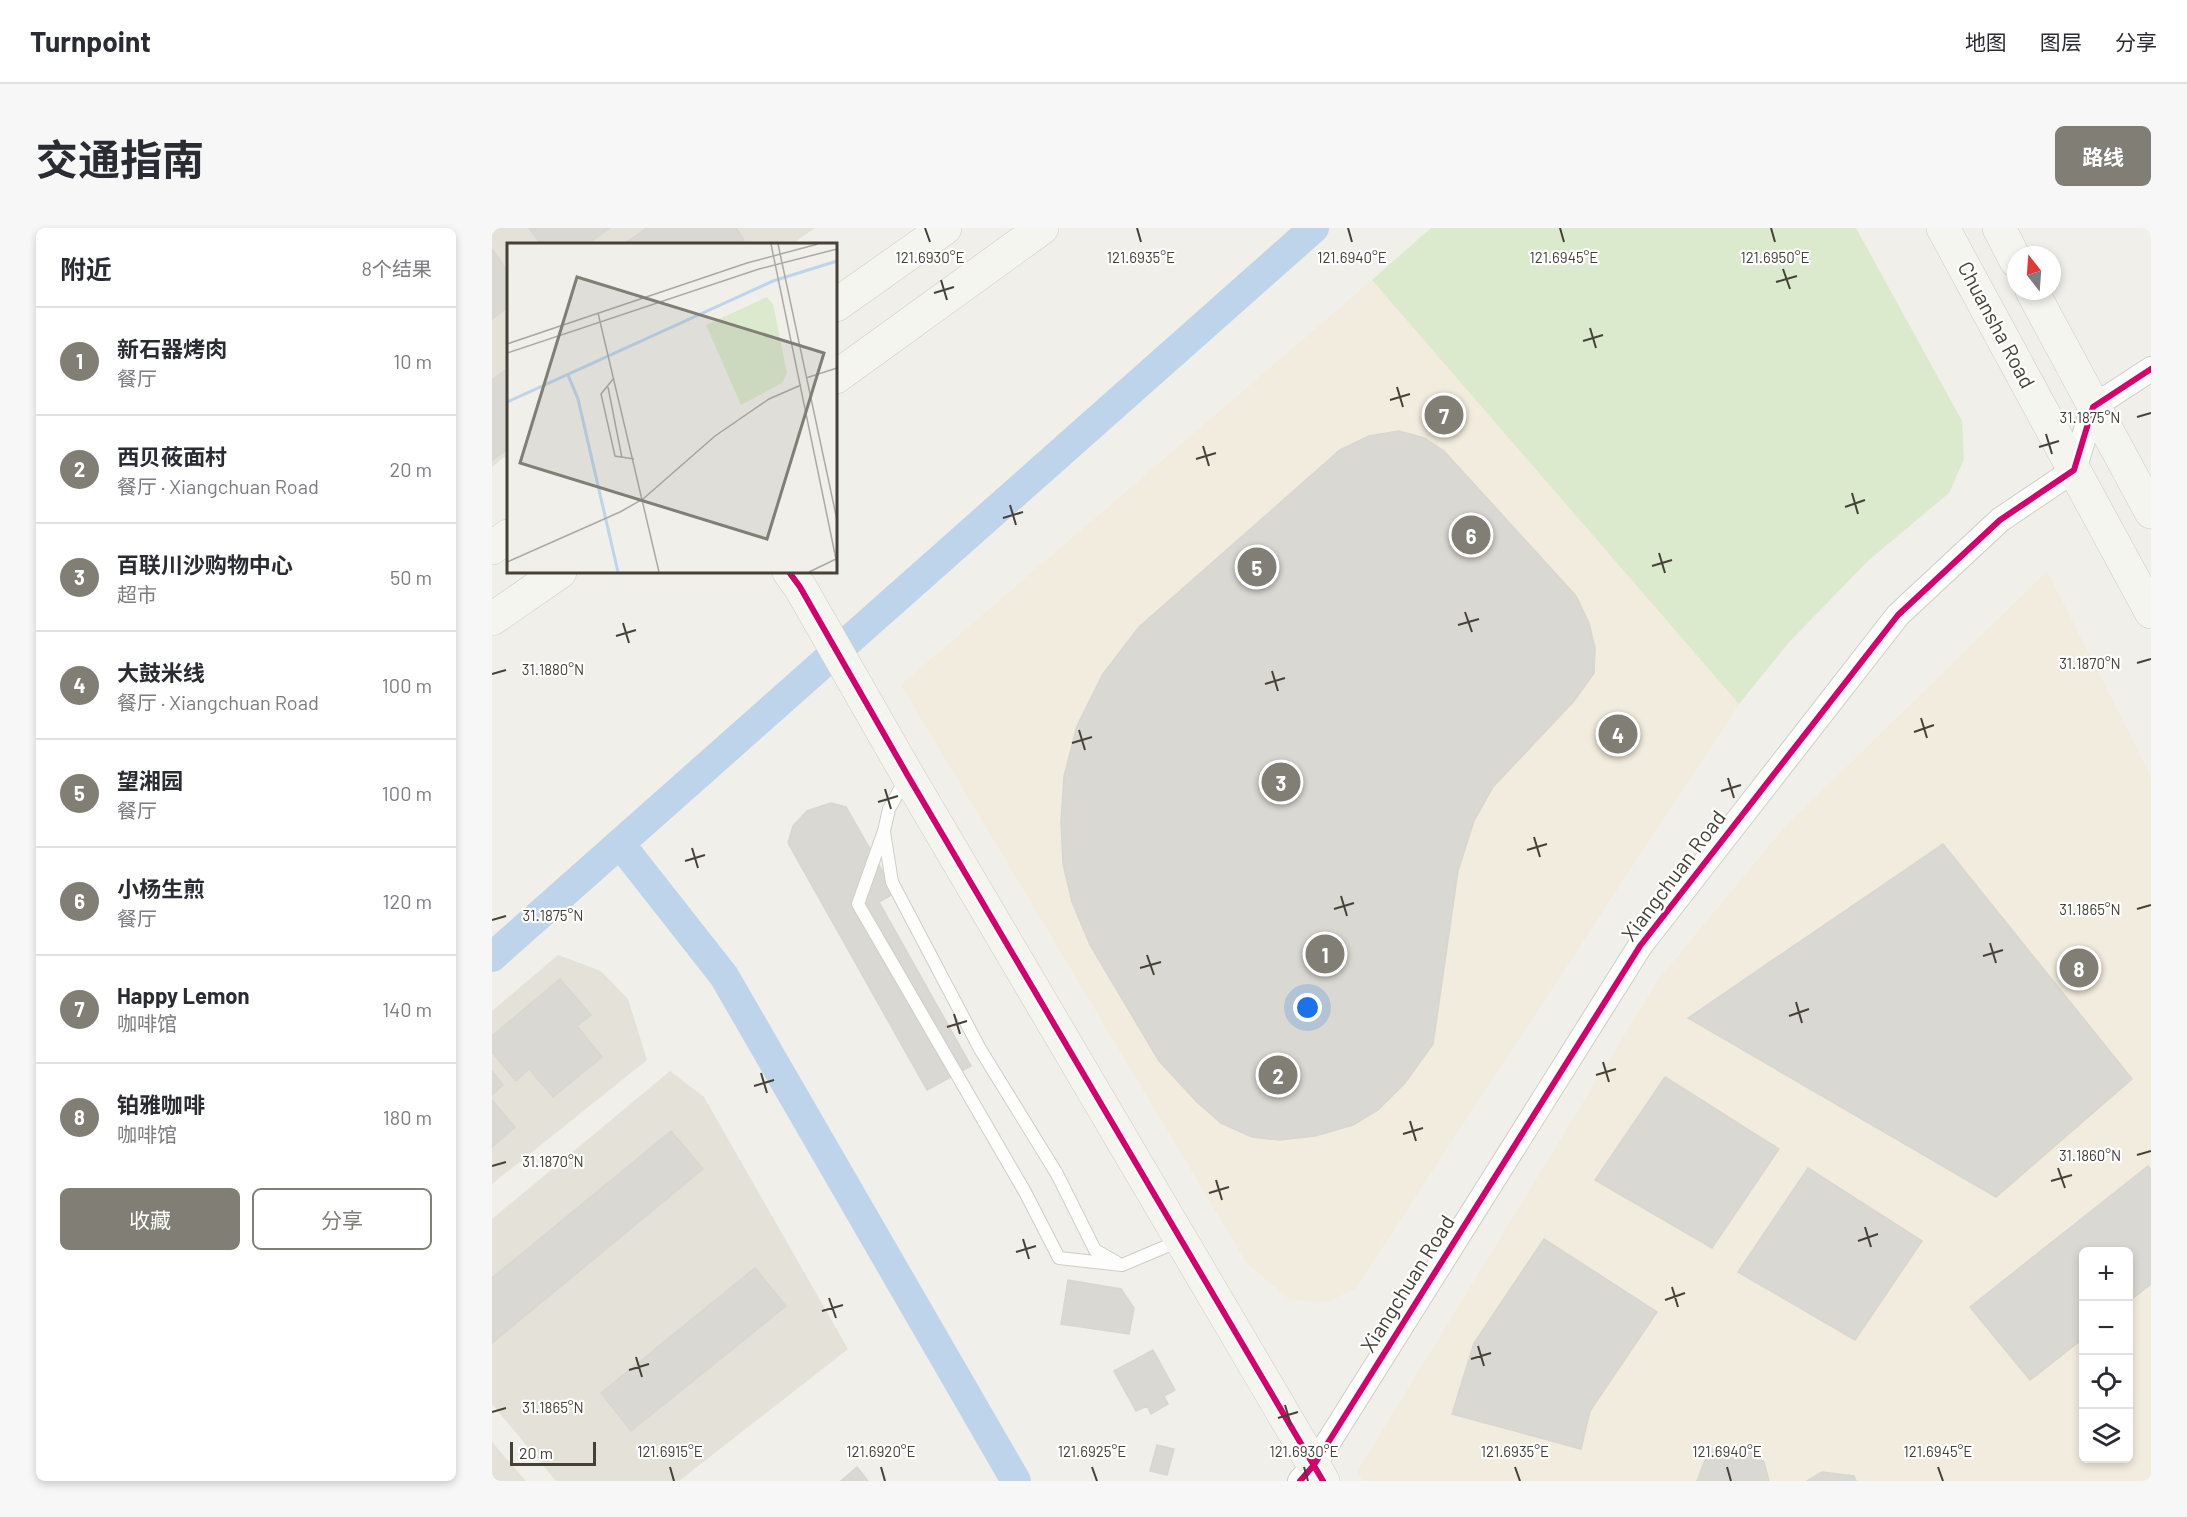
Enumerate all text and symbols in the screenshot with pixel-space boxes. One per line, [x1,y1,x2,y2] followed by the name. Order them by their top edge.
[30,24,151,58] text: Turnpoint
[1965,29,2007,54] text: 地图
[2040,29,2082,54] text: 图层
[2115,29,2157,54] text: 分享
[2055,126,2151,186] button: 路线
[36,133,204,183] text: 交通指南
[507,243,837,573] inset map
[2007,246,2061,300] north arrow
[895,248,965,266] text: 121.6930°E
[1107,248,1175,266] text: 121.6935°E
[1317,248,1387,266] text: 121.6940°E
[1530,248,1598,266] text: 121.6945°E
[1740,248,1810,266] text: 121.6950°E
[60,253,112,284] text: 附近
[362,256,432,280] text: 8个结果
[1953,257,2041,392] street label: Chuansha Road
[117,335,227,361] text: 新石器烤肉
[76,349,83,373] text: 1
[393,349,432,373] text: 10 m
[117,366,157,390] text: 餐厅
[1424,392,1464,438] pin: 7
[2060,408,2120,426] text: 31.1875°N
[117,443,227,469] text: 西贝莜面村
[74,457,85,481] text: 2
[389,457,432,481] text: 20 m
[117,474,319,498] text: 餐厅 · Xiangchuan Road
[1452,512,1490,558] pin: 6
[1238,544,1276,590] pin: 5
[117,551,293,577] text: 百联川沙购物中心
[74,565,85,589] text: 3
[390,565,432,589] text: 50 m
[117,582,157,606] text: 超市
[2059,654,2121,672] text: 31.1870°N
[117,659,205,685] text: 大鼓米线
[522,660,584,678] text: 31.1880°N
[73,673,86,697] text: 4
[382,673,432,697] text: 100 m
[117,690,319,714] text: 餐厅 · Xiangchuan Road
[1598,712,1638,756] pin: 4
[1262,760,1300,804] pin: 3
[117,767,183,793] text: 望湘园
[74,781,85,805] text: 5
[382,781,432,805] text: 100 m
[117,798,157,822] text: 餐厅
[1616,805,1730,945] street label: Xiangchuan Road
[117,875,205,901] text: 小杨生煎
[74,889,85,913] text: 6
[382,889,432,913] text: 120 m
[2059,900,2121,918] text: 31.1865°N
[117,906,157,930] text: 餐厅
[523,906,583,924] text: 31.1875°N
[1306,932,1344,976] pin: 1
[2060,946,2098,990] pin: 8
[117,982,250,1008] text: Happy Lemon
[1293,993,1322,1022] your location
[75,997,84,1021] text: 7
[382,997,432,1021] text: 140 m
[117,1011,177,1035] text: 咖啡馆
[1258,1052,1298,1098] pin: 2
[117,1091,205,1117] text: 铂雅咖啡
[74,1105,85,1129] text: 8
[383,1105,432,1129] text: 180 m
[117,1122,177,1146] text: 咖啡馆
[2059,1146,2121,1164] text: 31.1860°N
[522,1152,584,1170] text: 31.1870°N
[60,1188,240,1250] button: 收藏
[252,1188,432,1250] button: 分享
[1354,1210,1459,1356] street label: Xiangchuan Road
[2079,1247,2133,1463] map controls
[2079,1247,2133,1301] button: +
[2079,1301,2133,1355] button: −
[2079,1355,2133,1409] button: locate
[522,1398,584,1416] text: 31.1865°N
[2079,1409,2133,1463] button: layers
[510,1439,596,1466] scale bar
[637,1442,703,1460] text: 121.6915°E
[846,1442,916,1460] text: 121.6920°E
[1058,1442,1126,1460] text: 121.6925°E
[1269,1442,1339,1460] text: 121.6930°E
[1481,1442,1549,1460] text: 121.6935°E
[1692,1442,1762,1460] text: 121.6940°E
[1904,1442,1972,1460] text: 121.6945°E
[519,1443,553,1462] text: 20 m

